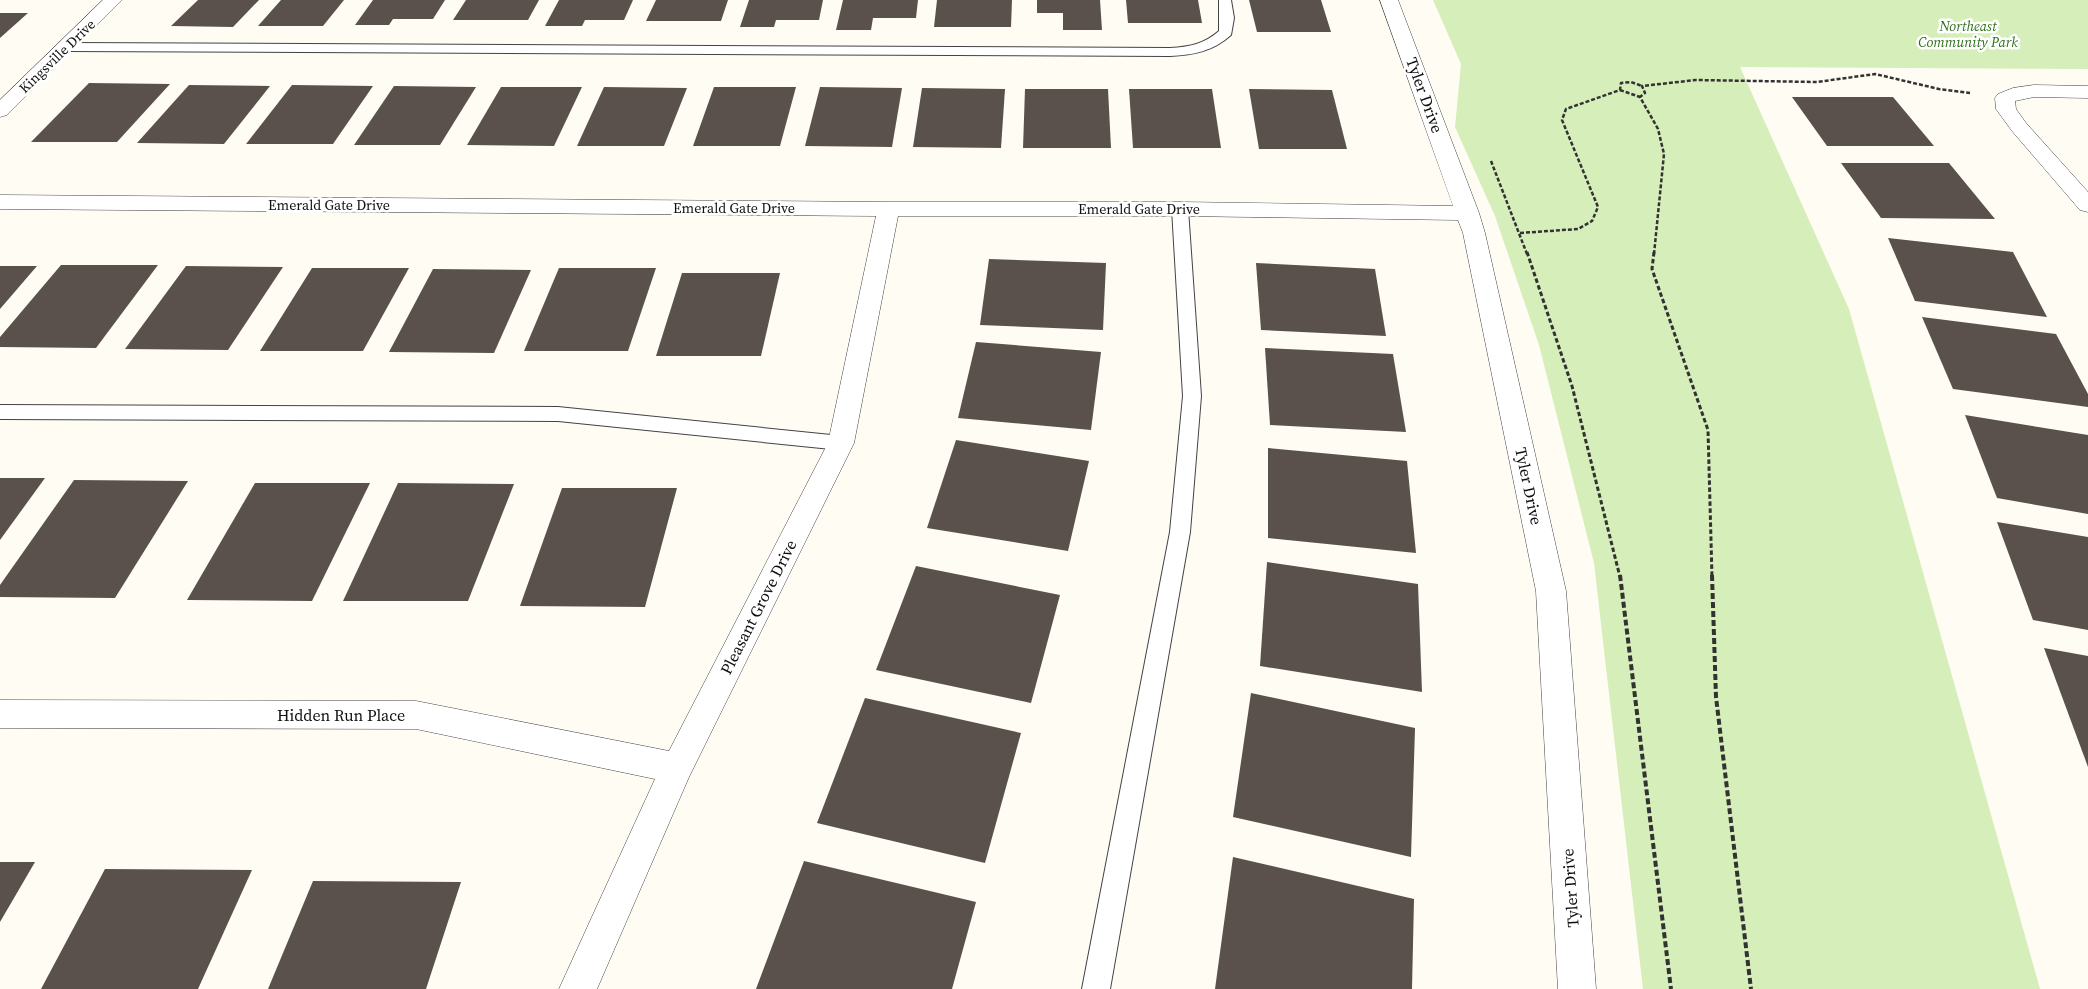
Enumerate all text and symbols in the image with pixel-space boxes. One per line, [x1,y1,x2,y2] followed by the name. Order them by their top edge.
[14,14,100,98] street label: Kingsville Drive
[1918,16,2018,52] park label: Northeast Community Park
[1401,54,1449,136] street label: Tyler Drive
[268,195,390,215] street label: Emerald Gate Drive
[673,198,795,218] street label: Emerald Gate Drive
[1078,199,1200,219] street label: Emerald Gate Drive
[1510,445,1548,527] street label: Tyler Drive
[715,536,801,678] street label: Pleasant Grove Drive
[277,704,405,726] street label: Hidden Run Place
[1556,848,1584,928] street label: Tyler Drive

